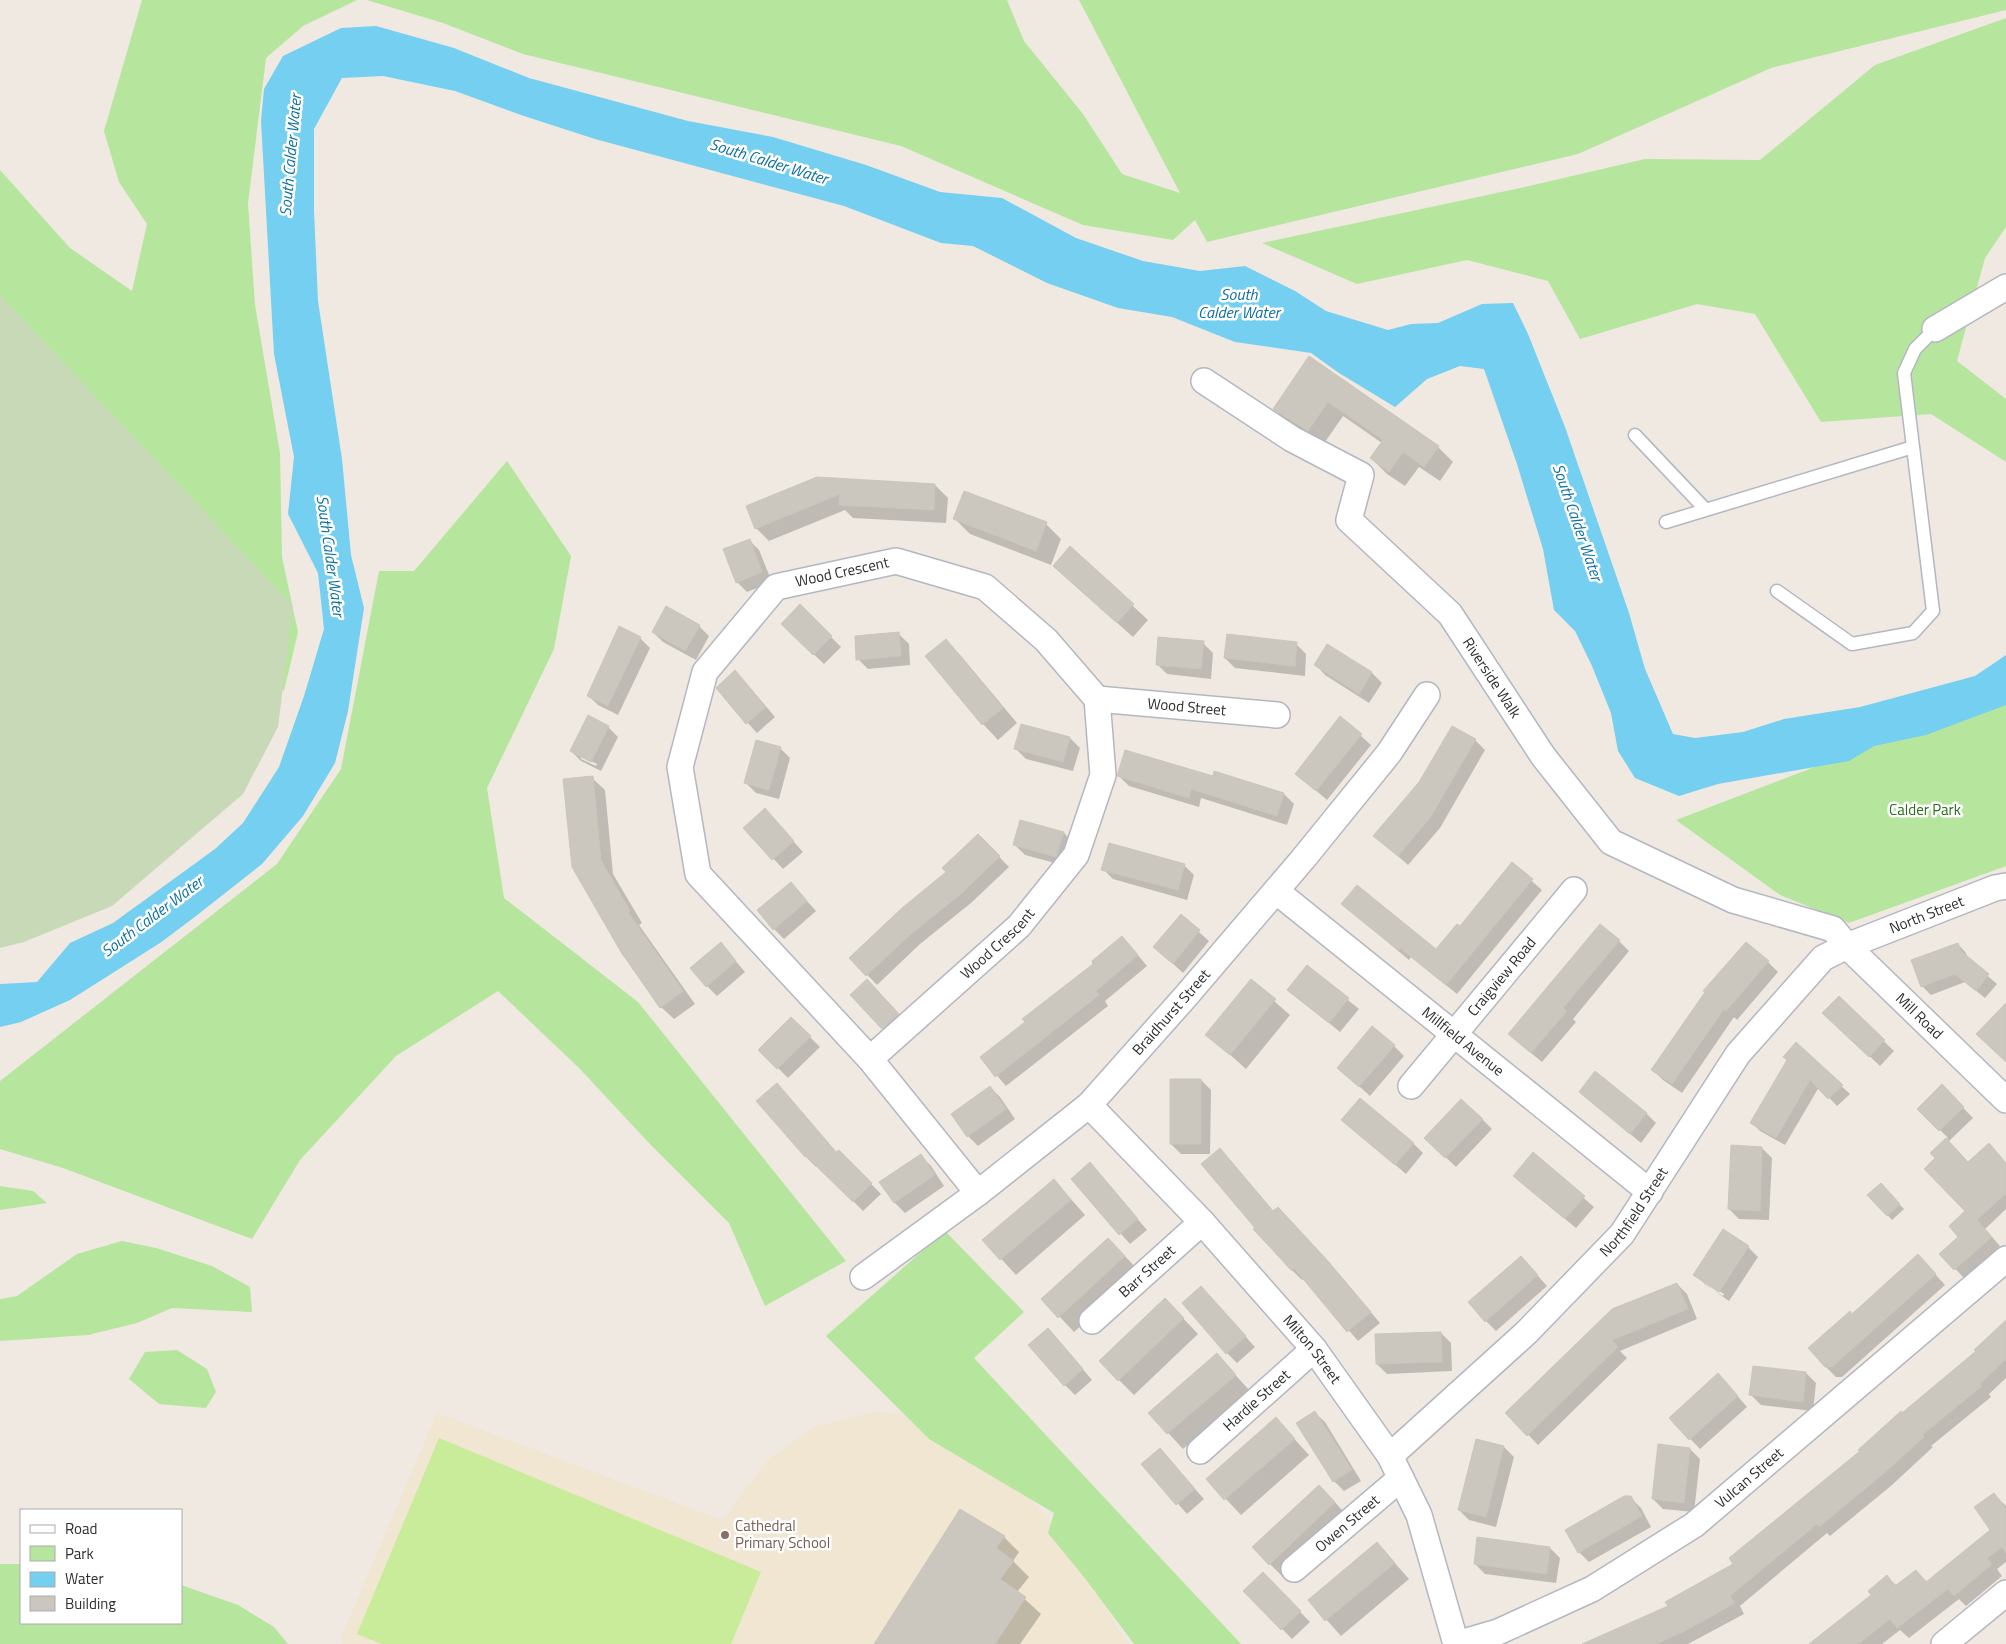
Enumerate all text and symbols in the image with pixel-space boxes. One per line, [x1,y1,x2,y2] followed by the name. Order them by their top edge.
[273,91,307,217] water label: South Calder Water
[707,132,833,191] water label: South Calder Water
[1198,282,1282,324] water label: South Calder Water
[1547,460,1610,586] water label: South Calder Water
[311,494,352,620] water label: South Calder Water
[793,550,891,593] street label: Wood Crescent
[1457,632,1527,723] street label: Riverside Walk
[1146,692,1228,721] street label: Wood Street
[1889,798,1961,821] park label: Calder Park
[96,868,210,962] water label: South Calder Water
[1886,889,1968,939] street label: North Street
[955,902,1040,984] street label: Wood Crescent
[1462,932,1541,1021] street label: Craigview Road
[1126,963,1216,1060] street label: Braidhurst Street
[1891,987,1949,1044] street label: Mill Road
[1417,1001,1510,1082] street label: Millfield Avenue
[1594,1162,1674,1262] street label: Northfield Street
[1113,1239,1181,1303] street label: Barr Street
[1278,1309,1348,1389] street label: Milton Street
[1218,1363,1296,1436] street label: Hardie Street
[1709,1441,1789,1514] street label: Vulcan Street
[1309,1488,1385,1558] street label: Owen Street
[20,1509,182,1624] legend
[735,1514,830,1554] place label: Cathedral Primary School
[65,1517,97,1540] text: Road
[719,1529,731,1541] marker: Cathedral Primary School
[65,1542,94,1565] text: Park
[65,1567,104,1590] text: Water
[65,1592,116,1615] text: Building

